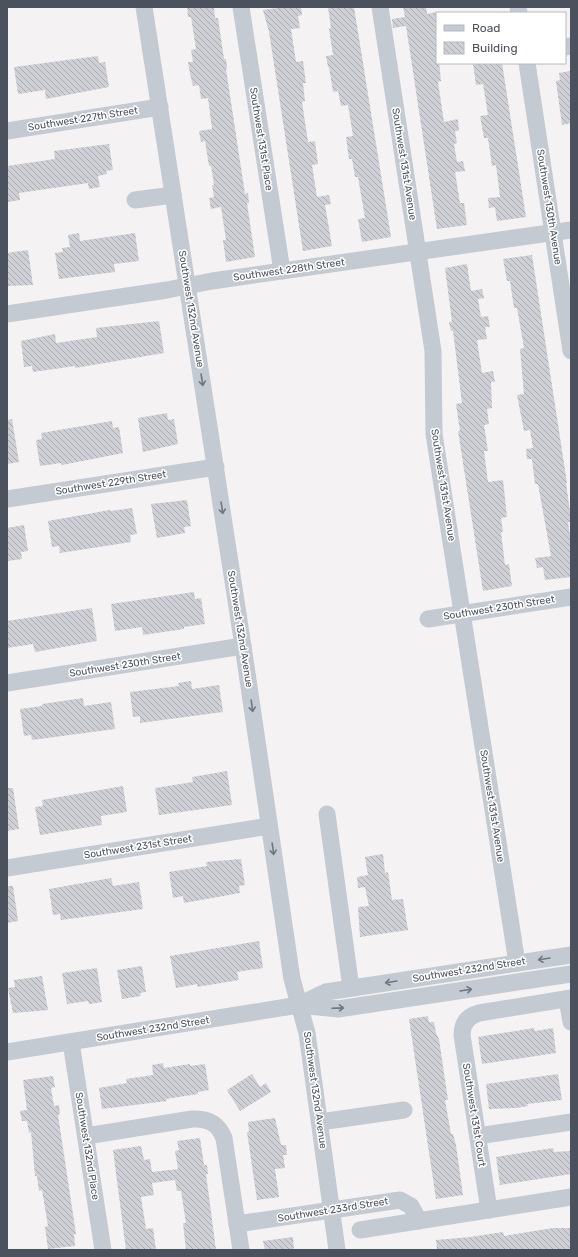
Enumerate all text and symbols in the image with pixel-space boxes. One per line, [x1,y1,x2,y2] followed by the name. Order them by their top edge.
[436,12,566,64] legend
[472,21,500,35] text: Road
[472,41,518,55] text: Building
[247,87,275,192] street label: Southwest 131st Place
[27,104,139,134] street label: Southwest 227th Street
[389,107,419,221] street label: Southwest 131st Avenue
[534,148,564,266] street label: Southwest 130th Avenue
[176,250,206,369] street label: Southwest 132nd Avenue
[233,256,346,284] street label: Southwest 228th Street
[198,373,206,386] one-way arrow
[428,428,458,542] street label: Southwest 131st Avenue
[55,468,167,498] street label: Southwest 229th Street
[218,501,226,514] one-way arrow
[225,570,255,689] street label: Southwest 132nd Avenue
[443,593,556,623] street label: Southwest 230th Street
[69,650,182,680] street label: Southwest 230th Street
[248,699,256,712] one-way arrow
[477,749,507,863] street label: Southwest 131st Avenue
[83,833,193,861] street label: Southwest 231st Street
[269,842,277,855] one-way arrow
[412,955,526,985] street label: Southwest 232nd Street
[538,955,551,963] one-way arrow
[384,978,397,986] one-way arrow
[460,985,473,993] one-way arrow
[331,1004,344,1012] one-way arrow
[96,1014,210,1044] street label: Southwest 232nd Street
[301,1031,329,1150] street label: Southwest 132nd Avenue
[460,1062,488,1168] street label: Southwest 131st Court
[73,1091,102,1201] street label: Southwest 132nd Place
[277,1195,389,1225] street label: Southwest 233rd Street

